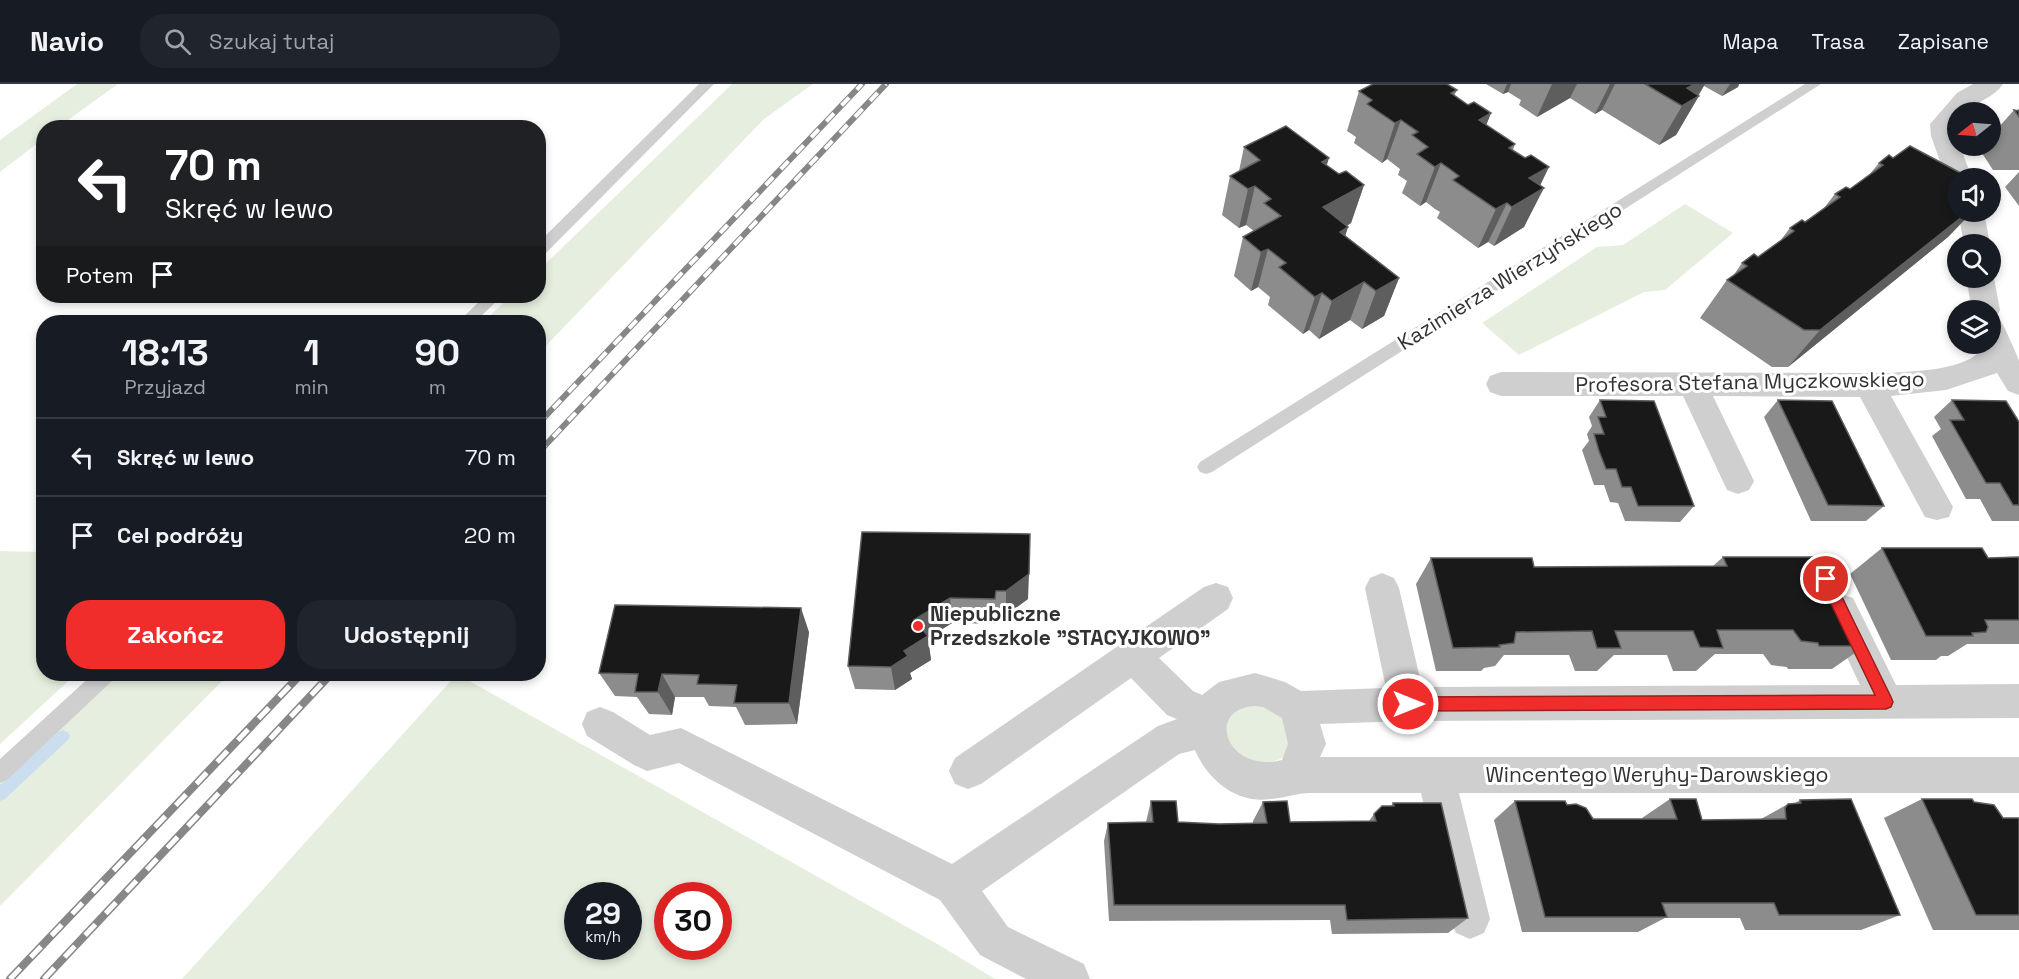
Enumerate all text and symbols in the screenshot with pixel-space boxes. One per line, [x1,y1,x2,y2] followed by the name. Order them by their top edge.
[140,14,560,68] search box
[30,23,104,59] text: Navio
[161,25,194,58] icon: search
[209,27,335,55] text: Szukaj tutaj
[1723,28,1778,55] text: Mapa
[1811,28,1865,55] text: Trasa
[1898,28,1989,55] text: Zapisane
[1947,102,2001,156] north arrow
[1947,102,2001,354] map controls
[165,139,262,192] text: 70 m
[66,144,144,222] icon: left
[1947,168,2001,222] button: sound
[165,191,334,226] text: Skręć w lewo
[1392,195,1627,356] street label: Kazimierza Wierzyńskiego
[1947,234,2001,288] button: search
[146,258,179,291] icon: arrive
[66,261,134,289] text: Potem
[1947,300,2001,354] button: layers
[122,330,209,376] text: 18:13
[303,330,320,376] text: 1
[415,330,460,376] text: 90
[1575,365,1925,398] street label: Profesora Stefana Myczkowskiego
[124,374,206,400] text: Przyjazd
[294,374,329,400] text: min
[429,374,446,400] text: m
[66,441,99,474] icon: left
[117,443,254,471] text: Skręć w lewo
[465,443,516,471] text: 70 m
[66,519,99,552] icon: arrive
[117,521,243,549] text: Cel podróży
[464,521,516,549] text: 20 m
[1800,553,1851,604] pin
[1809,562,1842,595] icon: arrive
[66,600,285,669] button: Zakończ
[297,600,516,669] button: Udostępnij
[930,600,1211,651] place label: Niepubliczne Przedszkole "STACYJKOWO"
[911,619,925,633] marker: Niepubliczne Przedszkole "STACYJKOWO"
[1376,672,1440,736] position arrow
[1485,761,1829,788] street label: Wincentego Weryhy-Darowskiego
[654,882,732,960] speed limit sign: 30
[585,894,621,933] text: 29
[585,927,621,946] text: km/h

